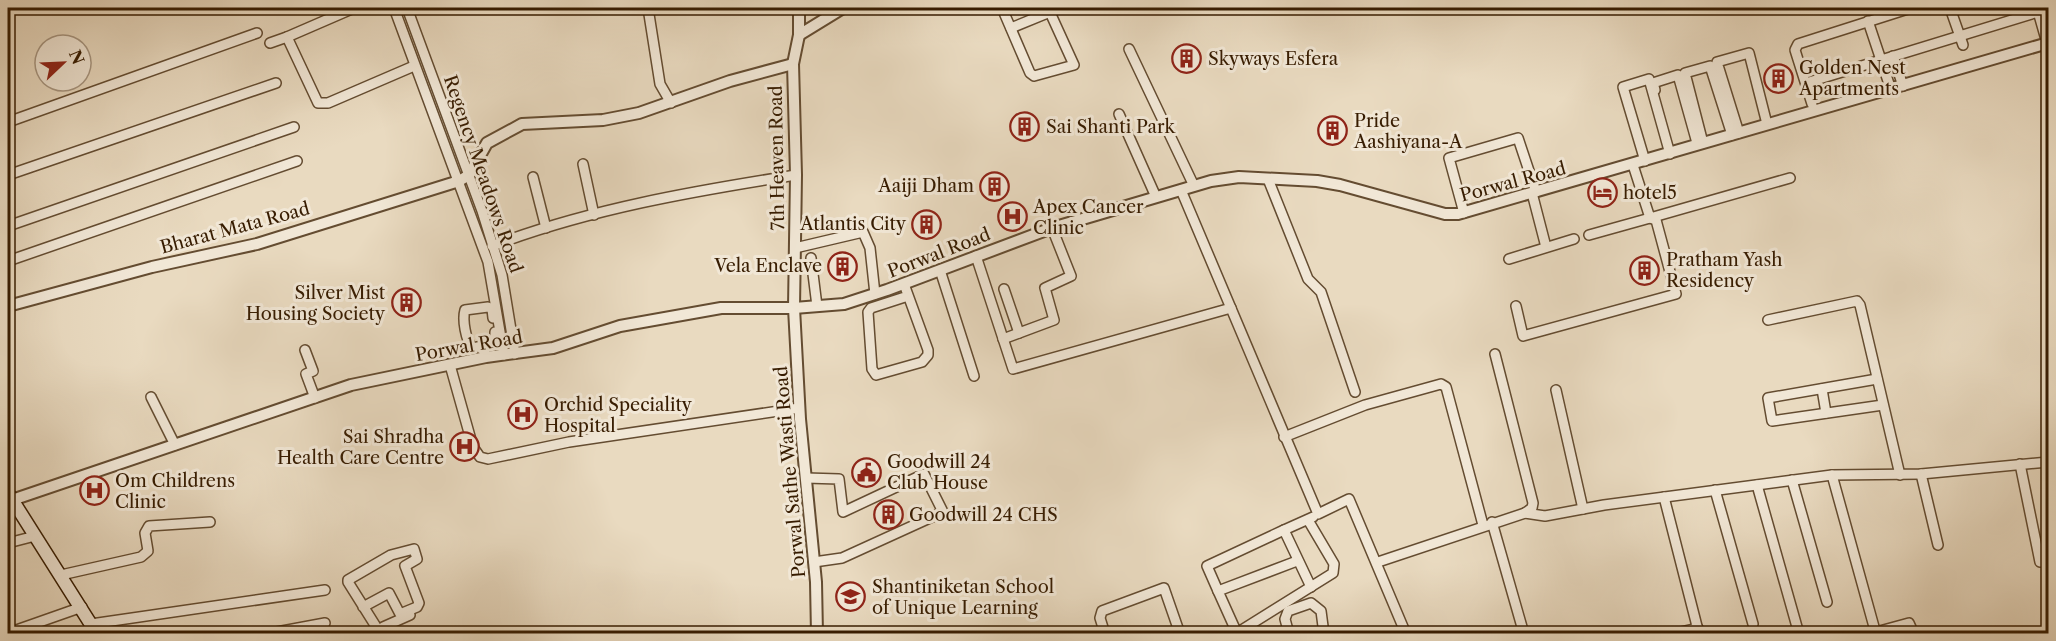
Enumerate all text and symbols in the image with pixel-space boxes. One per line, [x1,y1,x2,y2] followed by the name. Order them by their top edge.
[33,33,93,93] north arrow
[1171,43,1203,75] building icon: Skyways Esfera
[65,47,89,68] text: N
[1208,48,1339,70] place label: Skyways Esfera
[1798,57,1906,100] place label: Golden Nest Apartments
[1762,62,1794,94] building icon: Golden Nest Apartments
[439,72,527,276] street label: Regency Meadows Road
[765,85,789,231] street label: 7th Heaven Road
[1353,110,1463,153] place label: Pride Aashiyana-A
[1009,111,1041,143] building icon: Sai Shanti Park
[1317,115,1349,147] building icon: Pride Aashiyana-A
[1046,116,1177,138] place label: Sai Shanti Park
[1458,157,1568,207] street label: Porwal Road
[979,170,1011,202] building icon: Aaiji Dham
[877,175,974,197] place label: Aaiji Dham
[1586,177,1618,209] hotel icon: hotel5
[1623,182,1677,204] place label: hotel5
[1032,196,1144,239] place label: Apex Cancer Clinic
[158,197,312,259] street label: Bharat Mata Road
[996,201,1028,233] hospital icon: Apex Cancer Clinic
[911,208,943,240] building icon: Atlantis City
[799,213,907,235] place label: Atlantis City
[884,223,994,283] street label: Porwal Road
[1666,249,1783,292] place label: Pratham Yash Residency
[827,250,859,282] building icon: Vela Enclave
[1629,254,1661,286] building icon: Pratham Yash Residency
[713,255,822,277] place label: Vela Enclave
[246,282,386,325] place label: Silver Mist Housing Society
[390,287,422,319] building icon: Silver Mist Housing Society
[414,326,524,366] street label: Porwal Road
[770,365,810,579] street label: Porwal Sathe Wasti Road
[544,394,693,437] place label: Orchid Speciality Hospital
[507,399,539,431] hospital icon: Orchid Speciality Hospital
[277,426,445,469] place label: Sai Shradha Health Care Centre
[449,431,481,463] hospital icon: Sai Shradha Health Care Centre
[887,451,991,494] place label: Goodwill 24 Club House
[850,456,882,488] public building icon: Goodwill 24 Club House
[115,470,235,513] place label: Om Childrens Clinic
[78,475,110,507] hospital icon: Om Childrens Clinic
[872,499,904,531] building icon: Goodwill 24 CHS
[909,504,1058,526] place label: Goodwill 24 CHS
[872,576,1054,619] place label: Shantiniketan School of Unique Learning
[835,581,867,613] school or university icon: Shantiniketan School of Unique Learning

